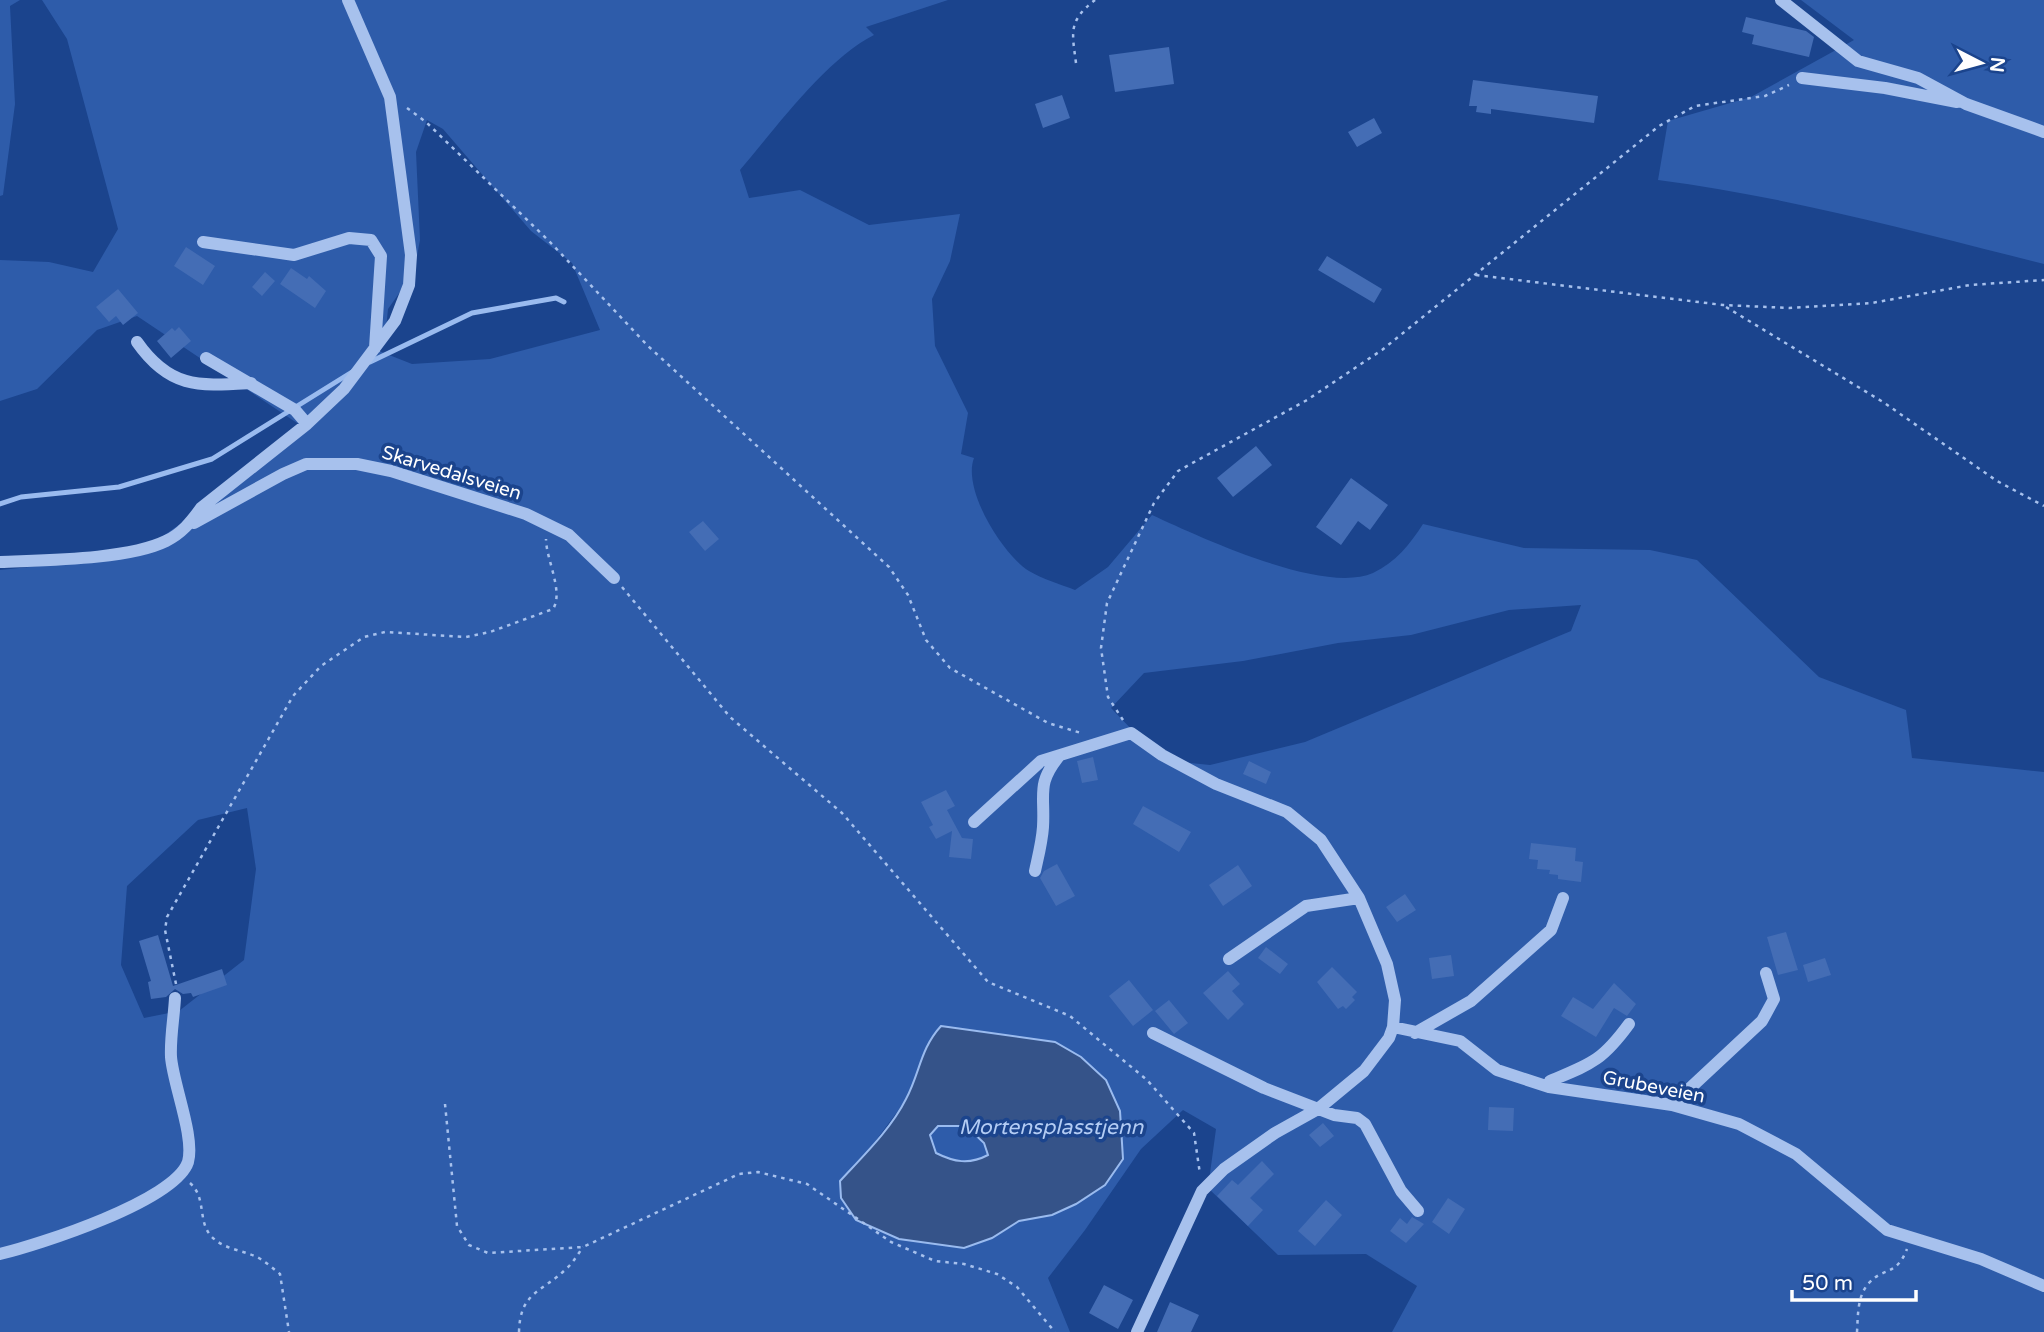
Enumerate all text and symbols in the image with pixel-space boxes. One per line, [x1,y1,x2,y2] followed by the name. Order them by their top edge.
[1946,28,2016,98] north arrow
[1985,56,2009,73] text: N
[379,441,524,505] street label: Skarvedalsveien
[1601,1066,1707,1108] street label: Grubeveien
[959,1115,1145,1140] water label: Mortensplasstjenn
[1792,1258,1916,1302] scale bar
[1802,1271,1853,1296] text: 50 m

